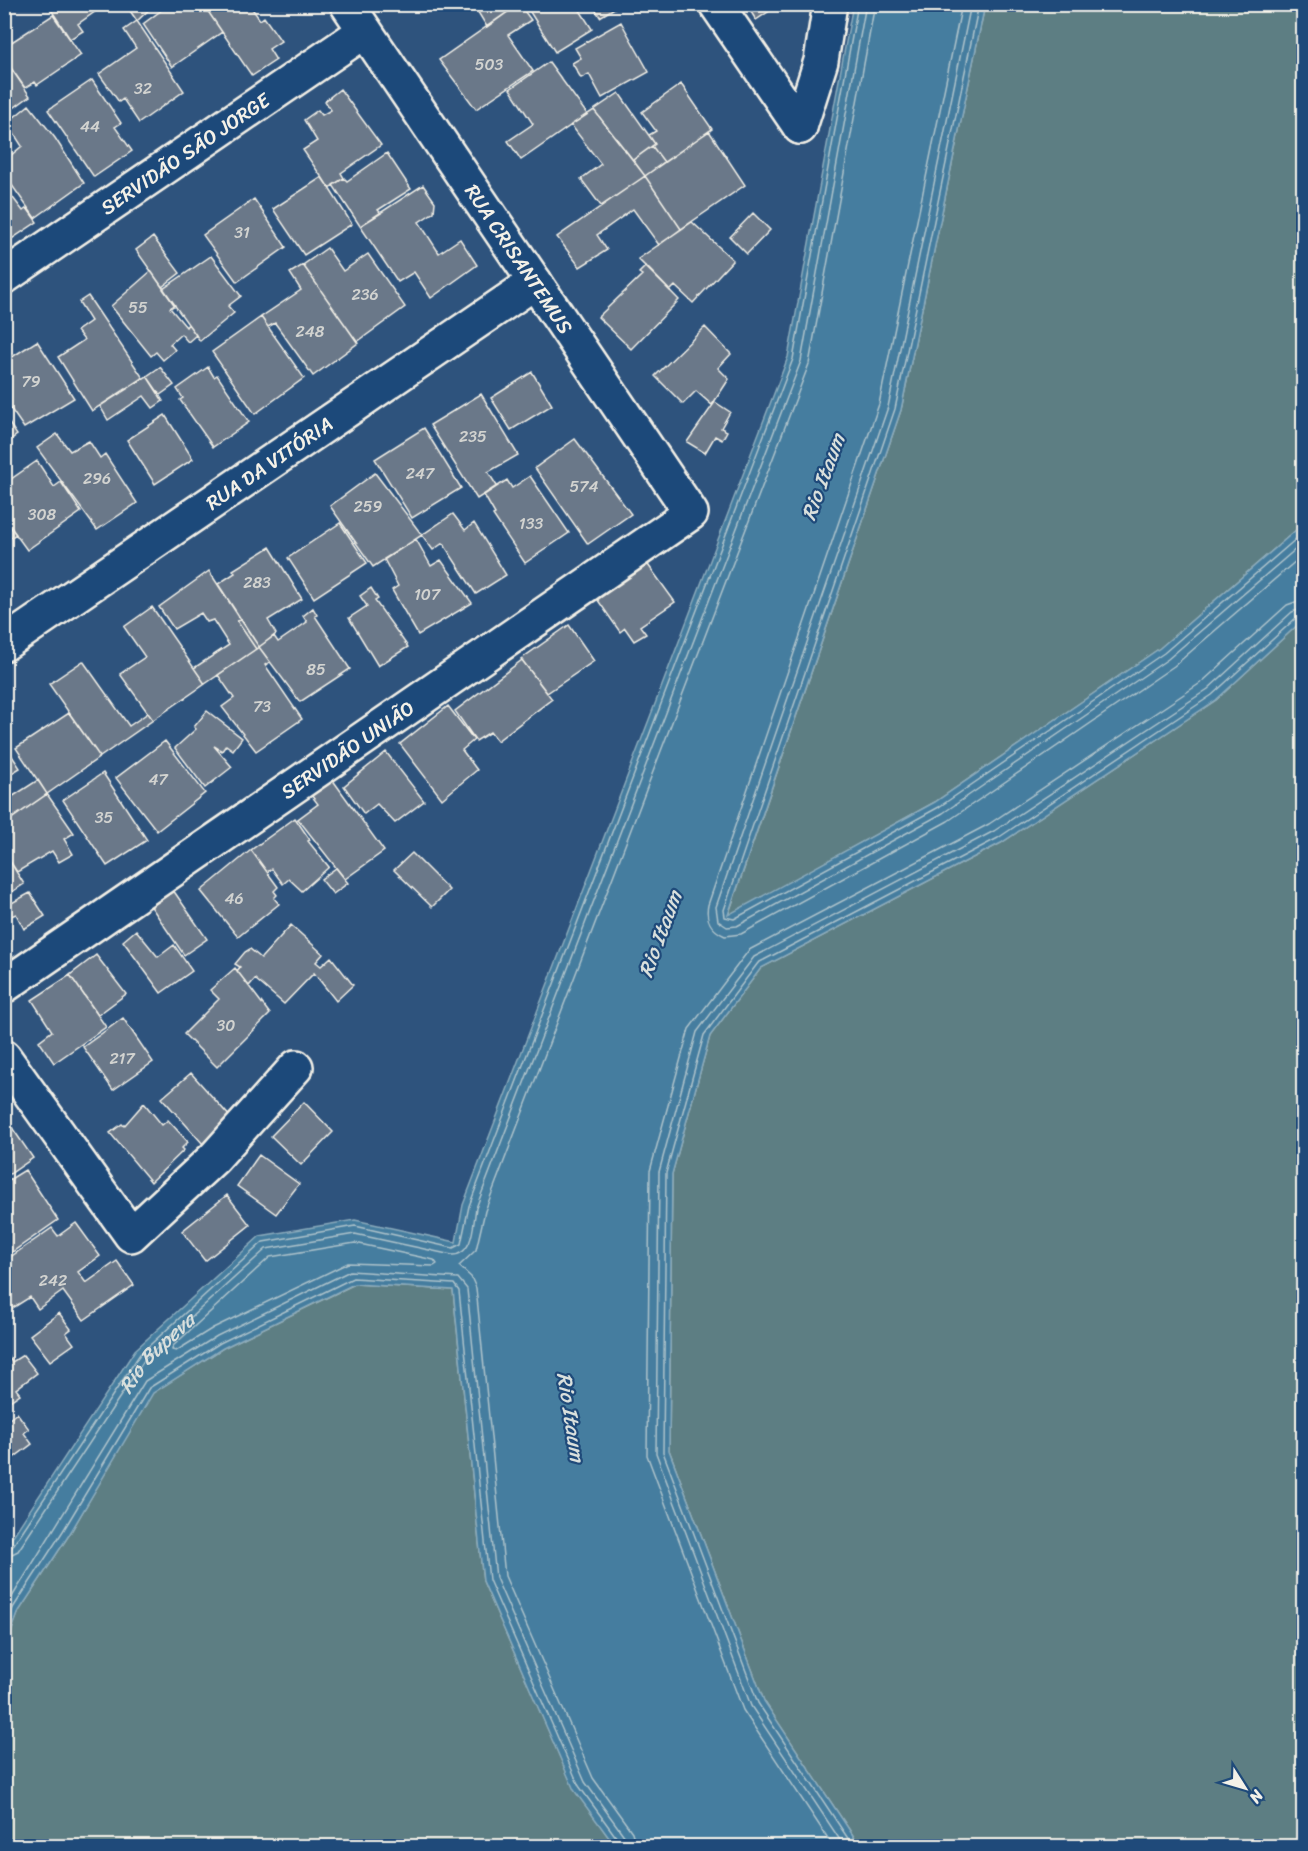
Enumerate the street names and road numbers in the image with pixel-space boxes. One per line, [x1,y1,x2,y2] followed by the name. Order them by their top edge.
[93,83,279,225] street label: SERVIDÃO SÃO JORGE
[455,177,582,342] street label: RUA CRISANTEMUS
[199,407,341,520] street label: RUA DA VITÓRIA
[273,691,422,809] street label: SERVIDÃO UNIÃO

